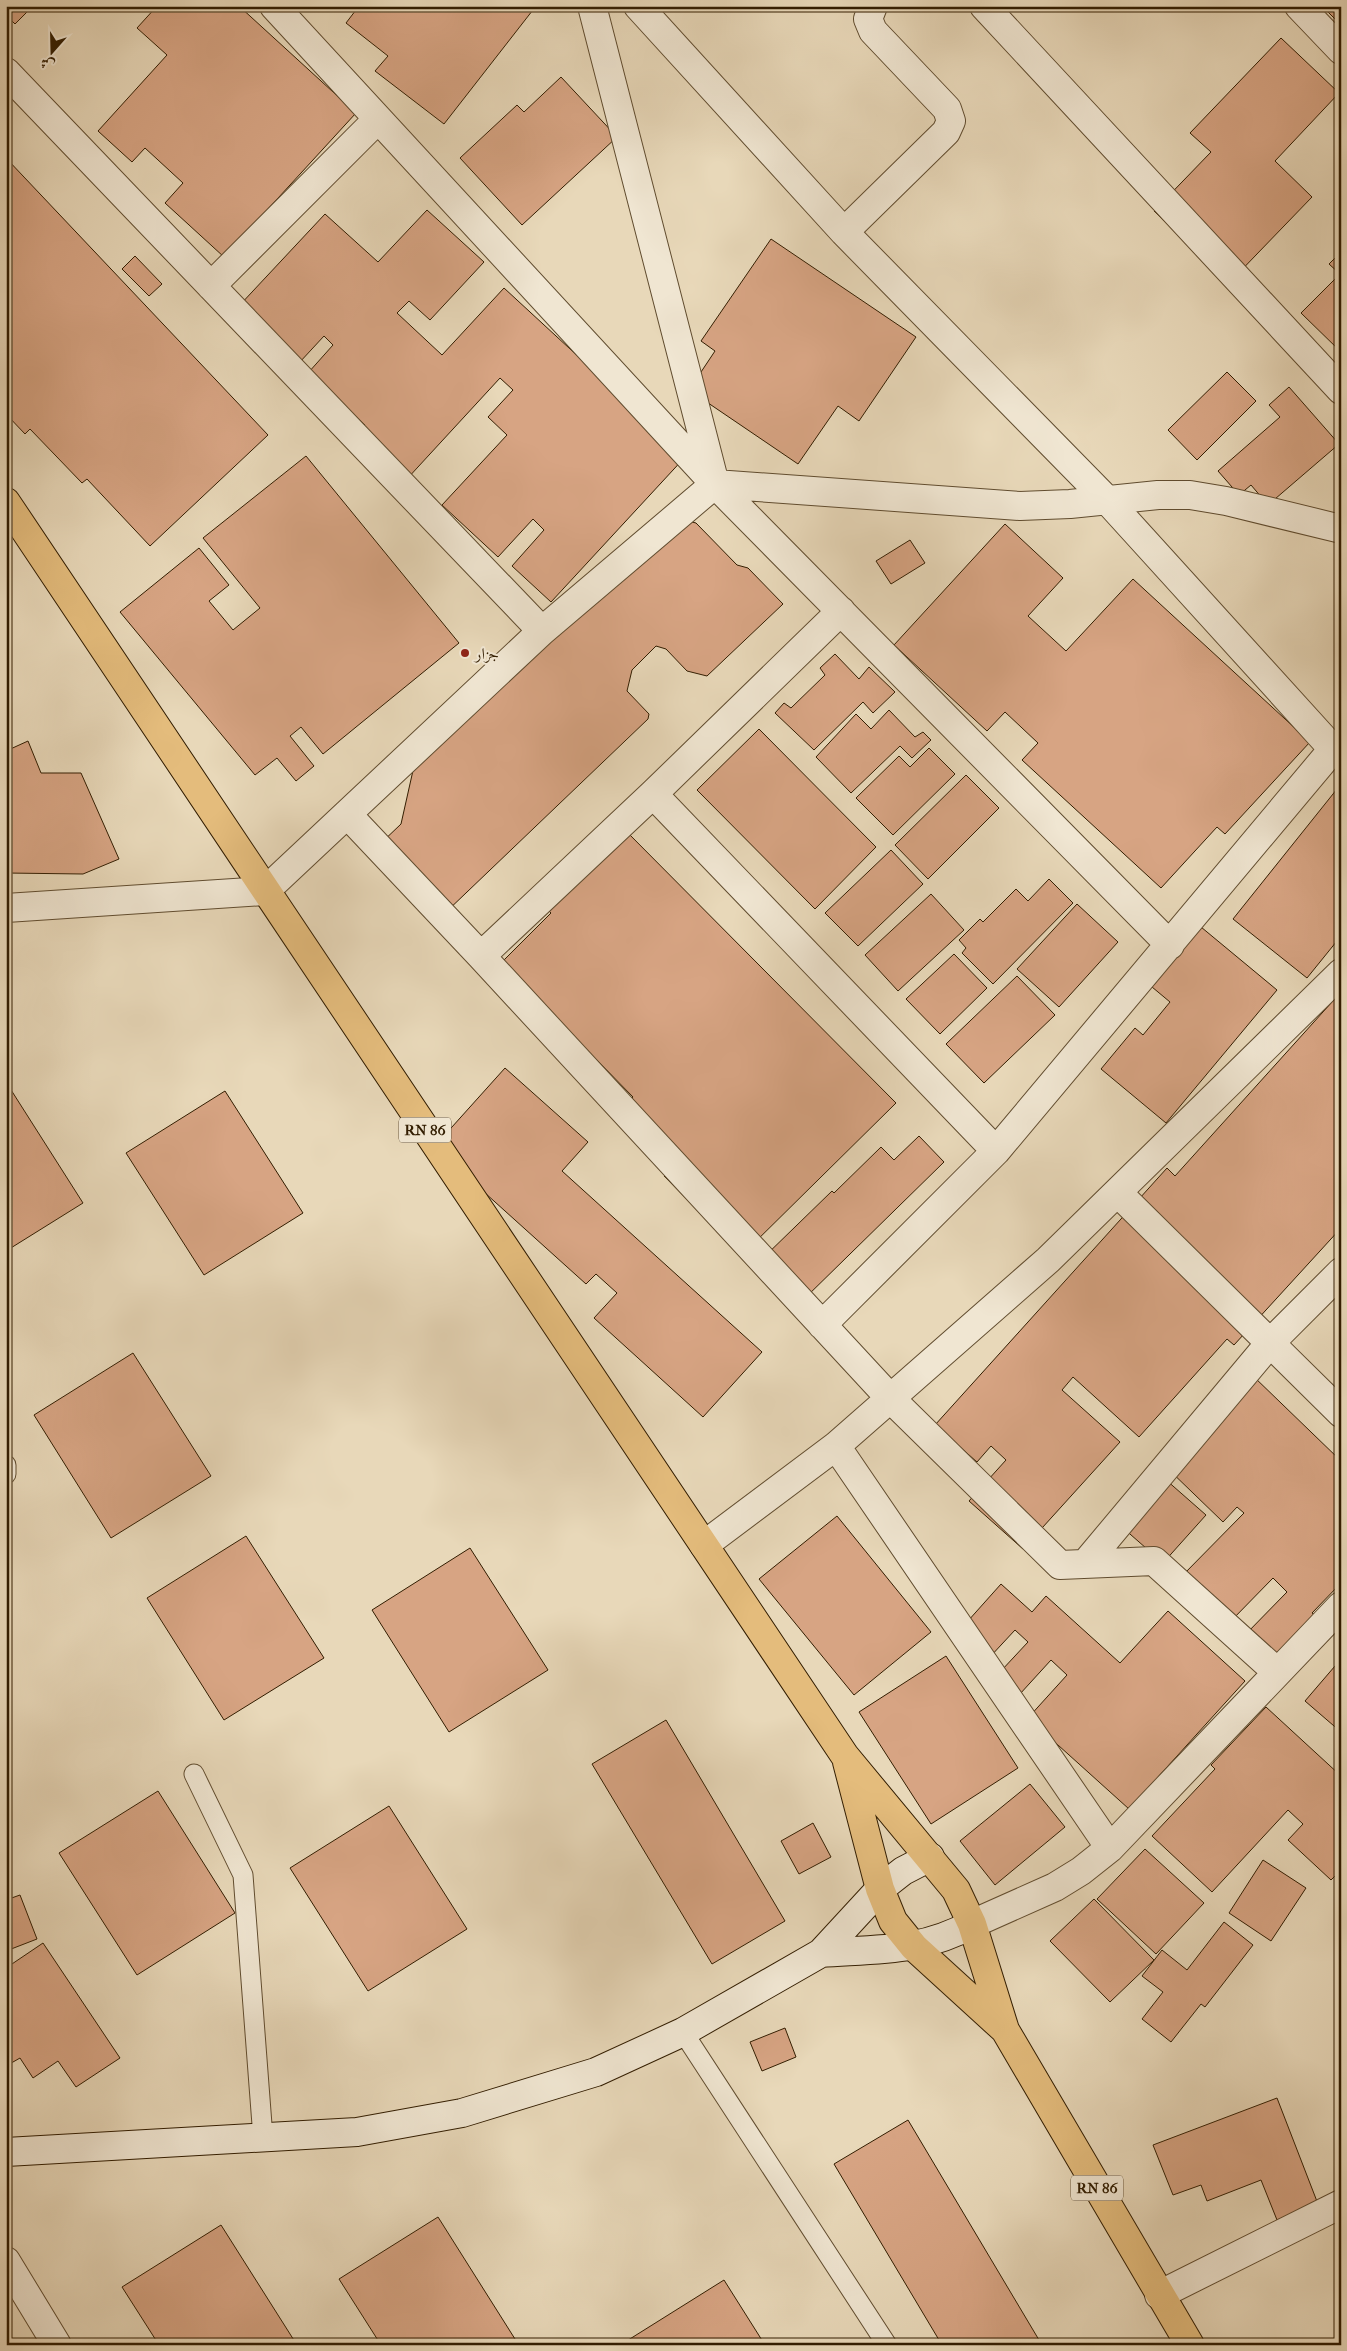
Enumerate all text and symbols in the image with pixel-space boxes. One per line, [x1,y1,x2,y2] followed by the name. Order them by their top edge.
[28,28,78,78] north arrow
[38,53,57,74] text: ش
[473,644,499,664] place label: جزار
[459,647,471,659] marker: جزار
[399,1118,451,1142] road number: RN 86
[1071,2176,1123,2200] road number: RN 86

